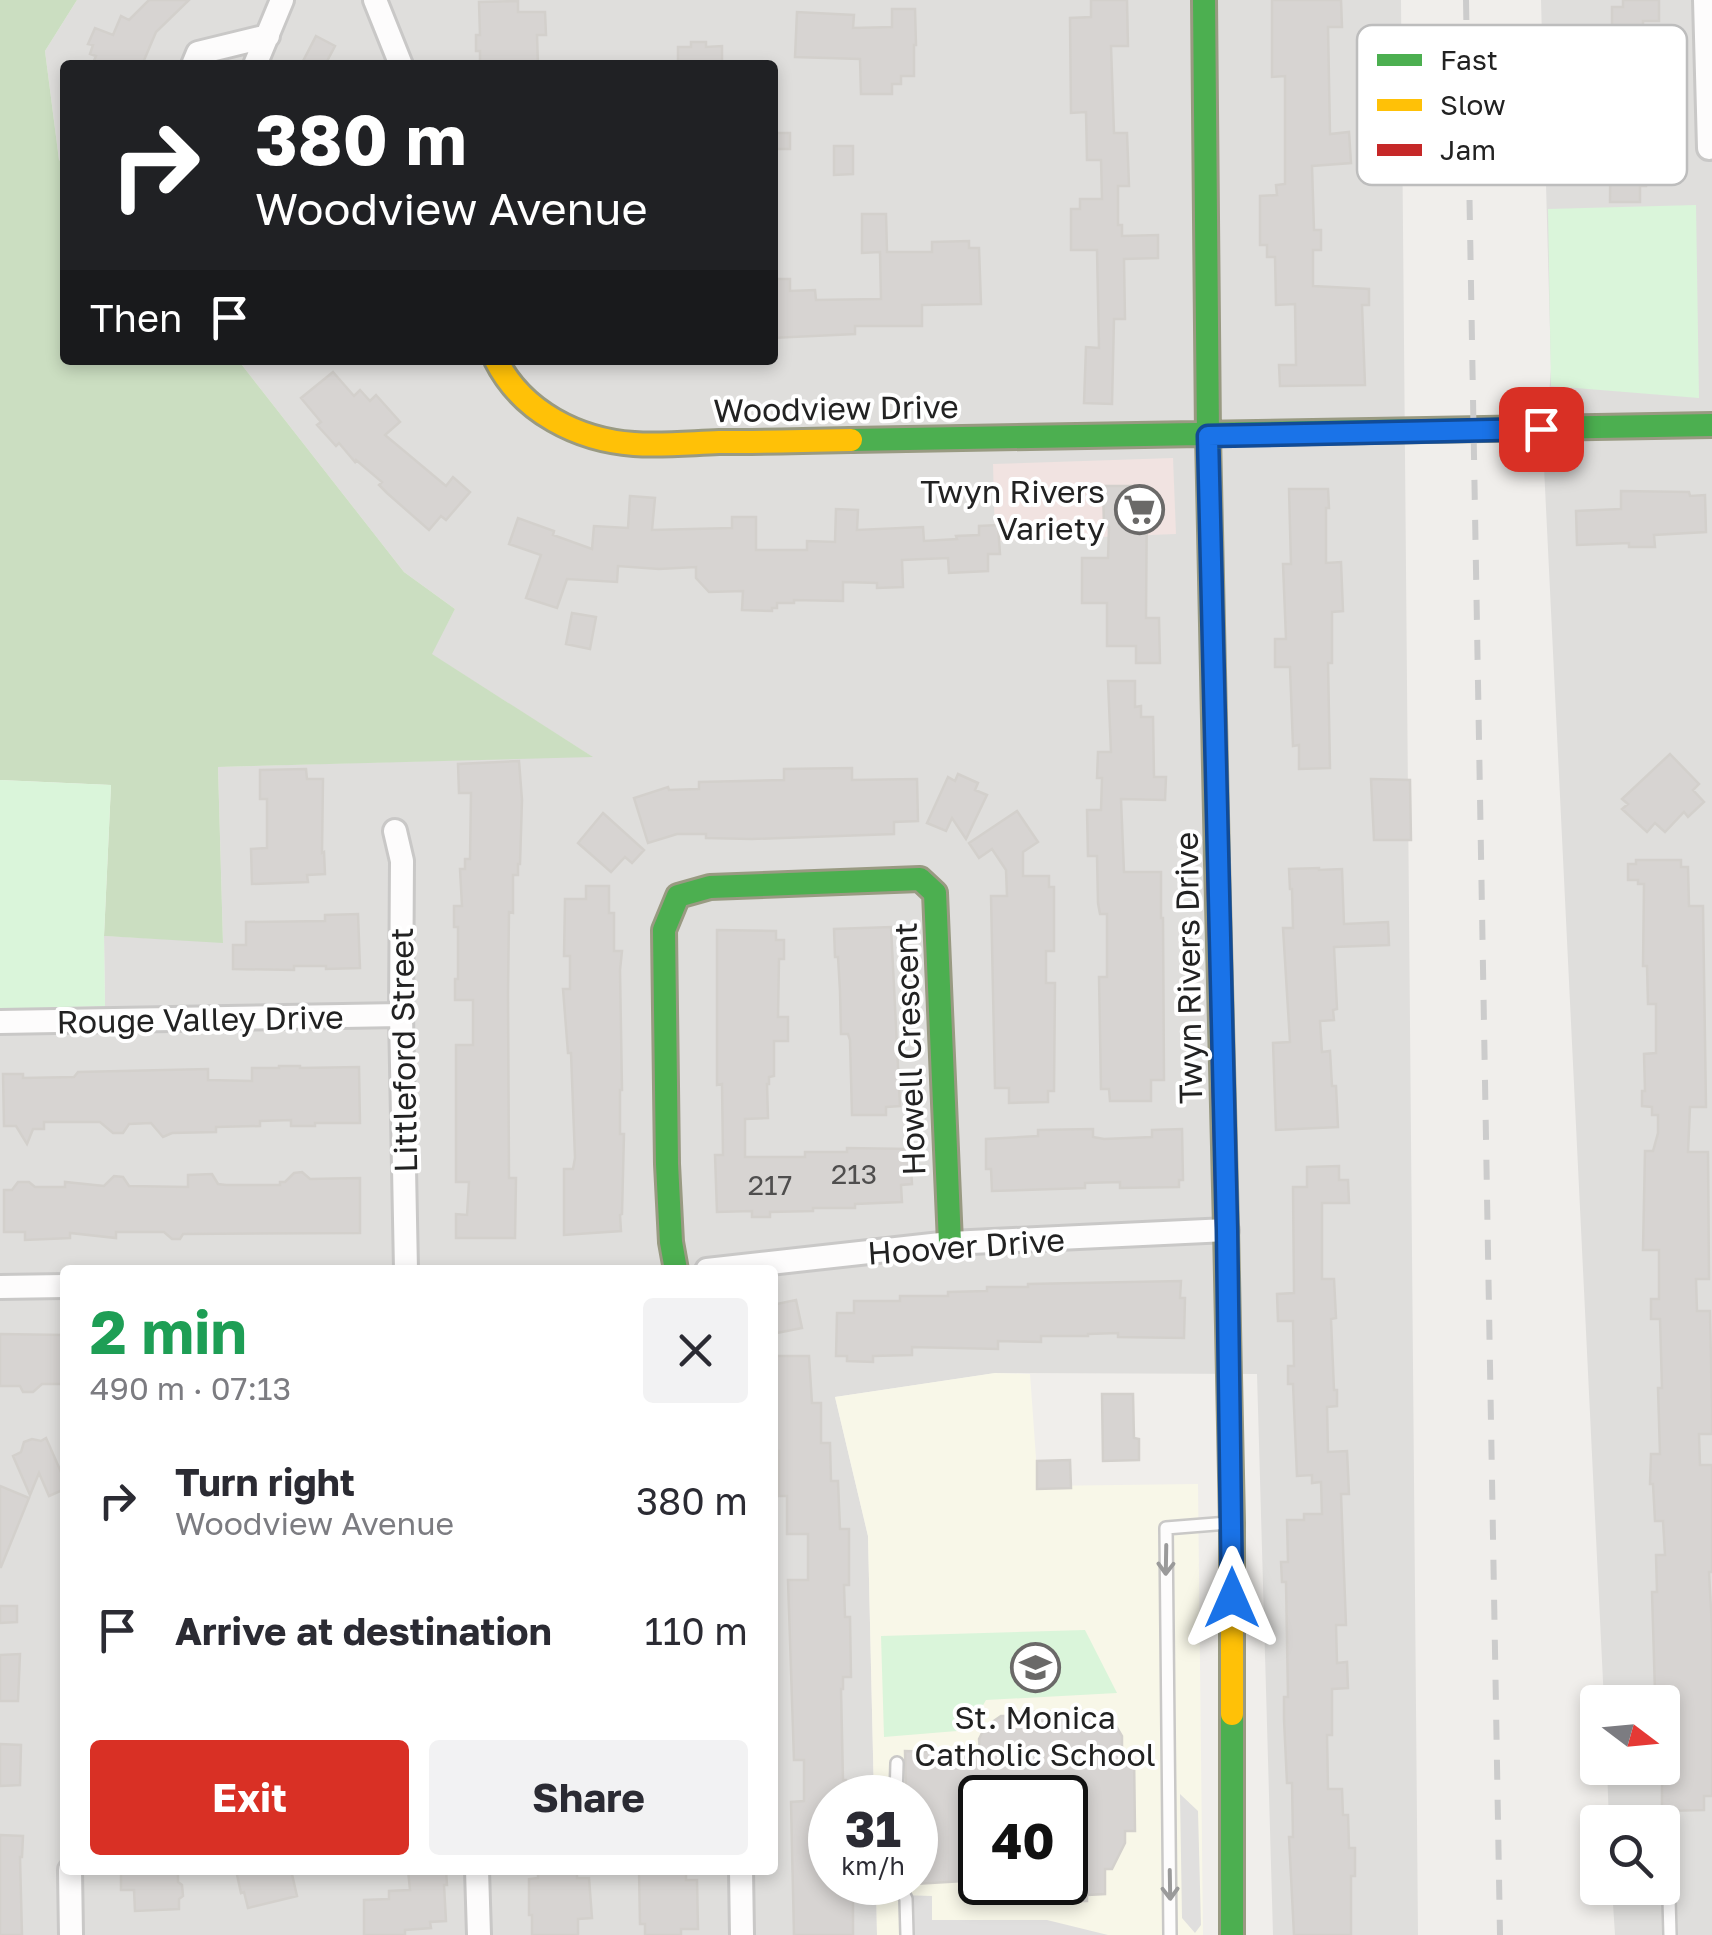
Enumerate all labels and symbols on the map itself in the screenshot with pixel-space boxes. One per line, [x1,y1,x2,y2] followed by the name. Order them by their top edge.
[1357,25,1687,185] legend
[1440,43,1498,76] text: Fast
[1440,88,1506,121] text: Slow
[1440,133,1496,166] text: Jam
[713,387,959,429] street label: Woodview Drive
[1499,387,1584,472] pin
[920,472,1105,547] place label: Twyn Rivers Variety
[1114,483,1166,535] supermarket icon: Twyn Rivers Variety
[1167,832,1209,1104] street label: Twyn Rivers Drive
[886,922,932,1176] street label: Howell Crescent
[382,927,424,1173] street label: Littleford Street
[56,997,344,1041] street label: Rouge Valley Drive
[831,1157,877,1190] house number: 213
[748,1168,792,1201] house number: 217
[866,1220,1066,1272] street label: Hoover Drive
[1156,1543,1175,1575] one-way arrow
[1180,1546,1284,1650] position arrow
[1009,1641,1061,1693] school or university icon: St. Monica Catholic School
[1580,1685,1680,1785] north arrow
[914,1698,1156,1773] place label: St. Monica Catholic School
[958,1775,1088,1905] speed limit sign: 40
[1160,1868,1179,1900] one-way arrow

